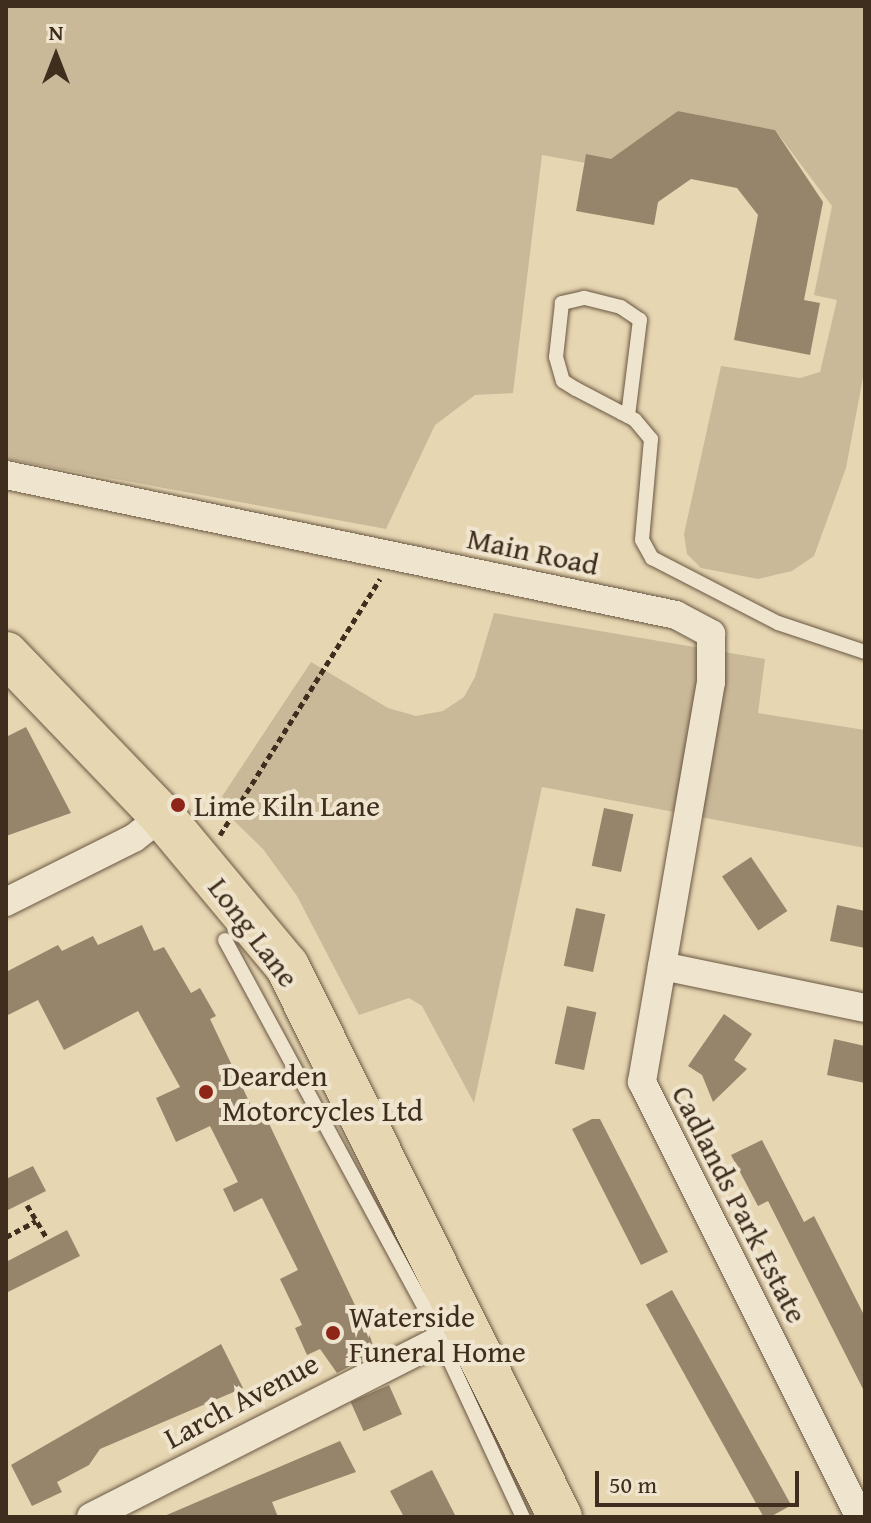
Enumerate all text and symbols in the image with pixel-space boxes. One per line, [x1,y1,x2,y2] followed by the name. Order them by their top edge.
[16,16,96,96] north arrow
[49,16,63,48] text: N
[464,520,602,582] street label: Main Road
[194,787,380,823] place label: Lime Kiln Lane
[169,796,187,814] marker: Lime Kiln Lane
[201,870,307,994] street label: Long Lane
[222,1057,423,1128] place label: Dearden Motorcycles Ltd
[665,1079,815,1329] street label: Cadlands Park Estate
[197,1083,215,1101] marker: Dearden Motorcycles Ltd
[349,1298,526,1368] place label: Waterside Funeral Home
[324,1324,342,1342] marker: Waterside Funeral Home
[158,1344,324,1456] street label: Larch Avenue
[599,1455,803,1505] scale bar
[609,1467,657,1502] text: 50 m

